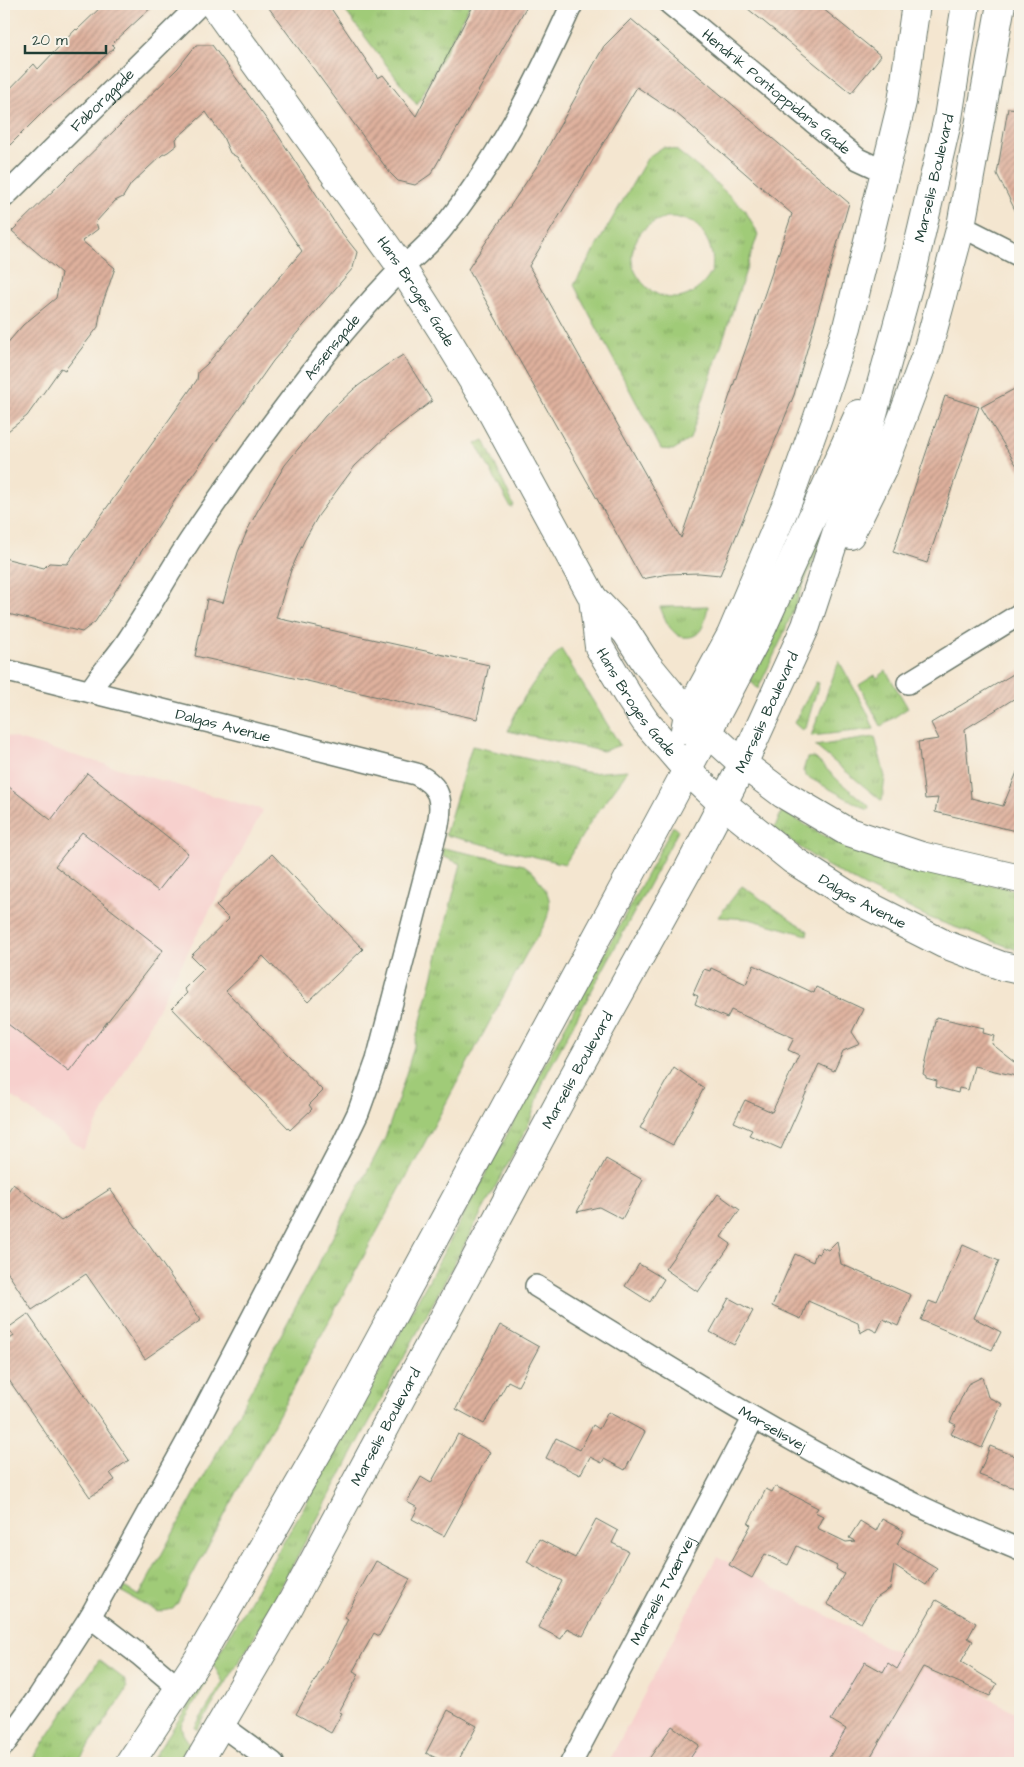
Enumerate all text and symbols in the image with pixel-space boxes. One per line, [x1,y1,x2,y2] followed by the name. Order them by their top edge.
[25,22,106,54] scale bar
[697,24,855,160] street label: Hendrik Pontoppidans Gade
[32,30,68,51] text: 20 m
[66,64,139,136] street label: Fåborggade
[909,112,959,244] street label: Marselis Boulevard
[372,232,460,351] street label: Hans Broges Gade
[299,310,365,384] street label: Assensgade
[591,644,681,761] street label: Hans Broges Gade
[730,648,803,776] street label: Marselis Boulevard
[173,703,273,747] street label: Dalgas Avenue
[814,868,910,934] street label: Dalgas Avenue
[537,1007,618,1132] street label: Marselis Boulevard
[345,1364,426,1489] street label: Marselis Boulevard
[735,1401,810,1456] street label: Marselisvej
[625,1532,700,1649] street label: Marselis Tværvej

